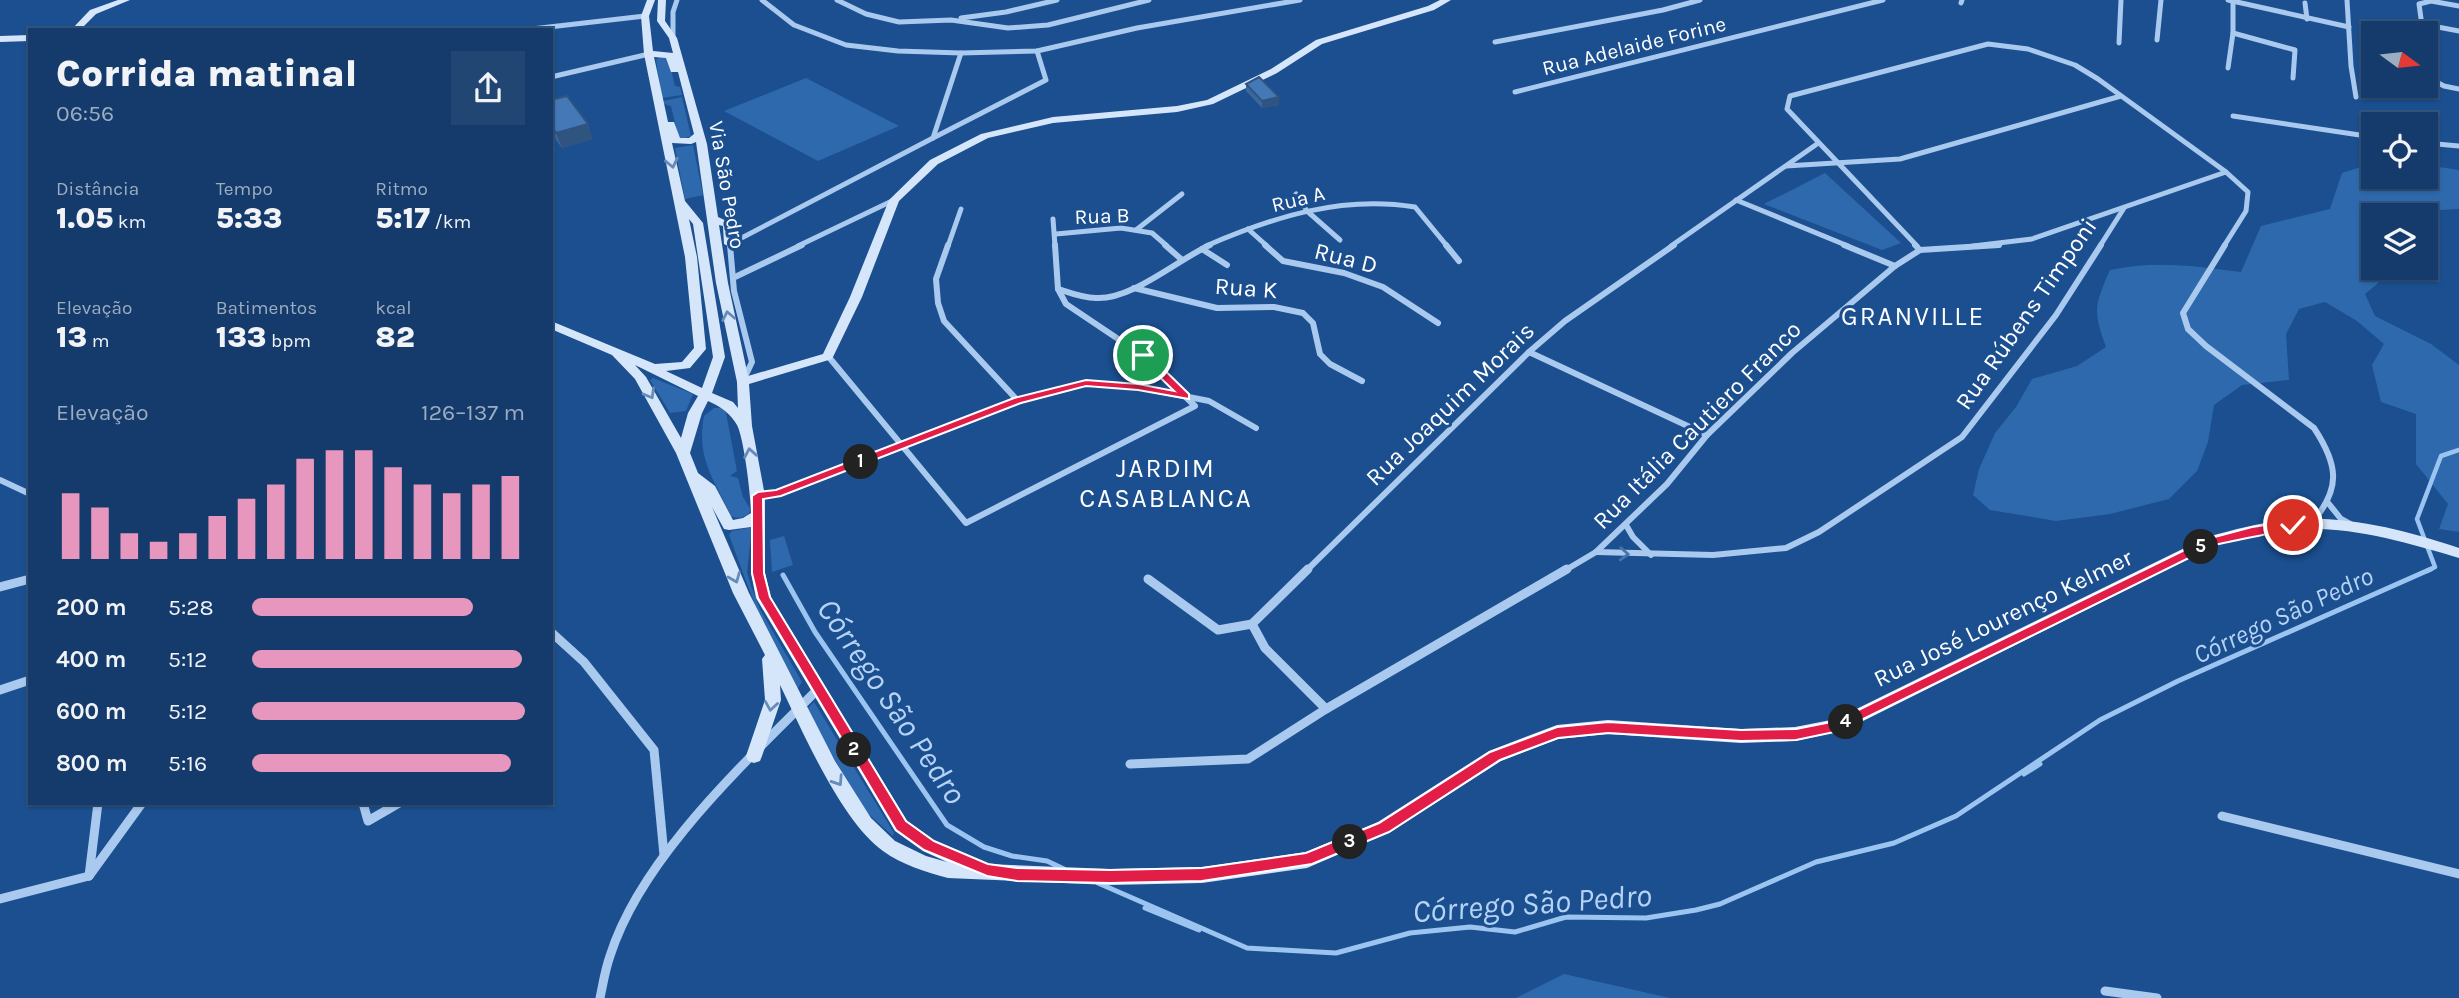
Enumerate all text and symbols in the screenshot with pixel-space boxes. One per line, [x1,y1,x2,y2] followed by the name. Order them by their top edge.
[1540,12,1728,80] street label: Rua Adelaide Forine
[2361,21,2438,98] north arrow
[2361,21,2438,280] map controls
[56,51,357,96] text: Corrida matinal
[451,51,525,125] button: share
[56,100,114,127] text: 06:56
[2361,112,2438,189] button: locate
[704,119,750,251] street label: Via São Pedro
[663,157,678,169] one-way arrow
[56,178,139,200] text: Distância
[216,178,273,200] text: Tempo
[375,178,428,200] text: Ritmo
[1269,181,1327,217] street label: Rua A
[56,200,113,236] text: 1.05
[216,200,282,236] text: 5:33
[375,200,430,236] text: 5:17
[1074,203,1130,229] street label: Rua B
[2361,203,2438,280] button: layers
[113,211,146,233] text: km
[430,211,471,233] text: /km
[1949,213,2103,415] street label: Rua Rúbens Timponi
[1312,237,1380,279] street label: Rua D
[1214,272,1279,304] street label: Rua K
[56,297,132,319] text: Elevação
[216,297,317,319] text: Batimentos
[375,297,412,319] text: kcal
[1841,301,1985,332] district label: GRANVILLE
[722,310,737,322] one-way arrow
[1587,315,1807,535] street label: Rua Itália Cautiero Franco
[1360,316,1540,492] street label: Rua Joaquim Morais
[56,319,87,355] text: 13
[216,319,266,355] text: 133
[375,319,415,355] text: 82
[1113,325,1173,385] pin
[87,330,109,352] text: m
[266,330,311,352] text: bpm
[1124,336,1162,374] icon: arrive
[642,386,655,399] one-way arrow
[56,399,149,426] text: Elevação
[421,399,525,426] text: 126–137 m
[844,444,878,480] pin: 1
[743,447,758,459] one-way arrow
[857,450,864,472] text: 1
[1079,453,1253,514] district label: JARDIM CASABLANCA
[2263,495,2323,555] pin
[2274,506,2312,544] icon: check
[2184,530,2218,564] pin: 5
[2195,535,2206,557] text: 5
[1869,543,2137,693] street label: Rua José Lourenço Kelmer
[1619,546,1630,561] one-way arrow
[2188,560,2378,671] water label: Córrego São Pedro
[727,571,741,583] one-way arrow
[809,592,974,811] water label: Córrego São Pedro
[56,594,127,621] text: 200 m
[168,594,214,621] text: 5:28
[56,646,126,673] text: 400 m
[168,646,207,673] text: 5:12
[56,698,127,725] text: 600 m
[168,698,207,725] text: 5:12
[763,700,778,712] one-way arrow
[1828,704,1864,740] pin: 4
[1840,710,1851,732] text: 4
[836,732,872,768] pin: 2
[848,738,859,760] text: 2
[56,750,128,777] text: 800 m
[168,750,207,777] text: 5:16
[829,773,842,786] one-way arrow
[1332,824,1368,860] pin: 3
[1344,830,1355,852] text: 3
[1411,877,1653,930] water label: Córrego São Pedro

